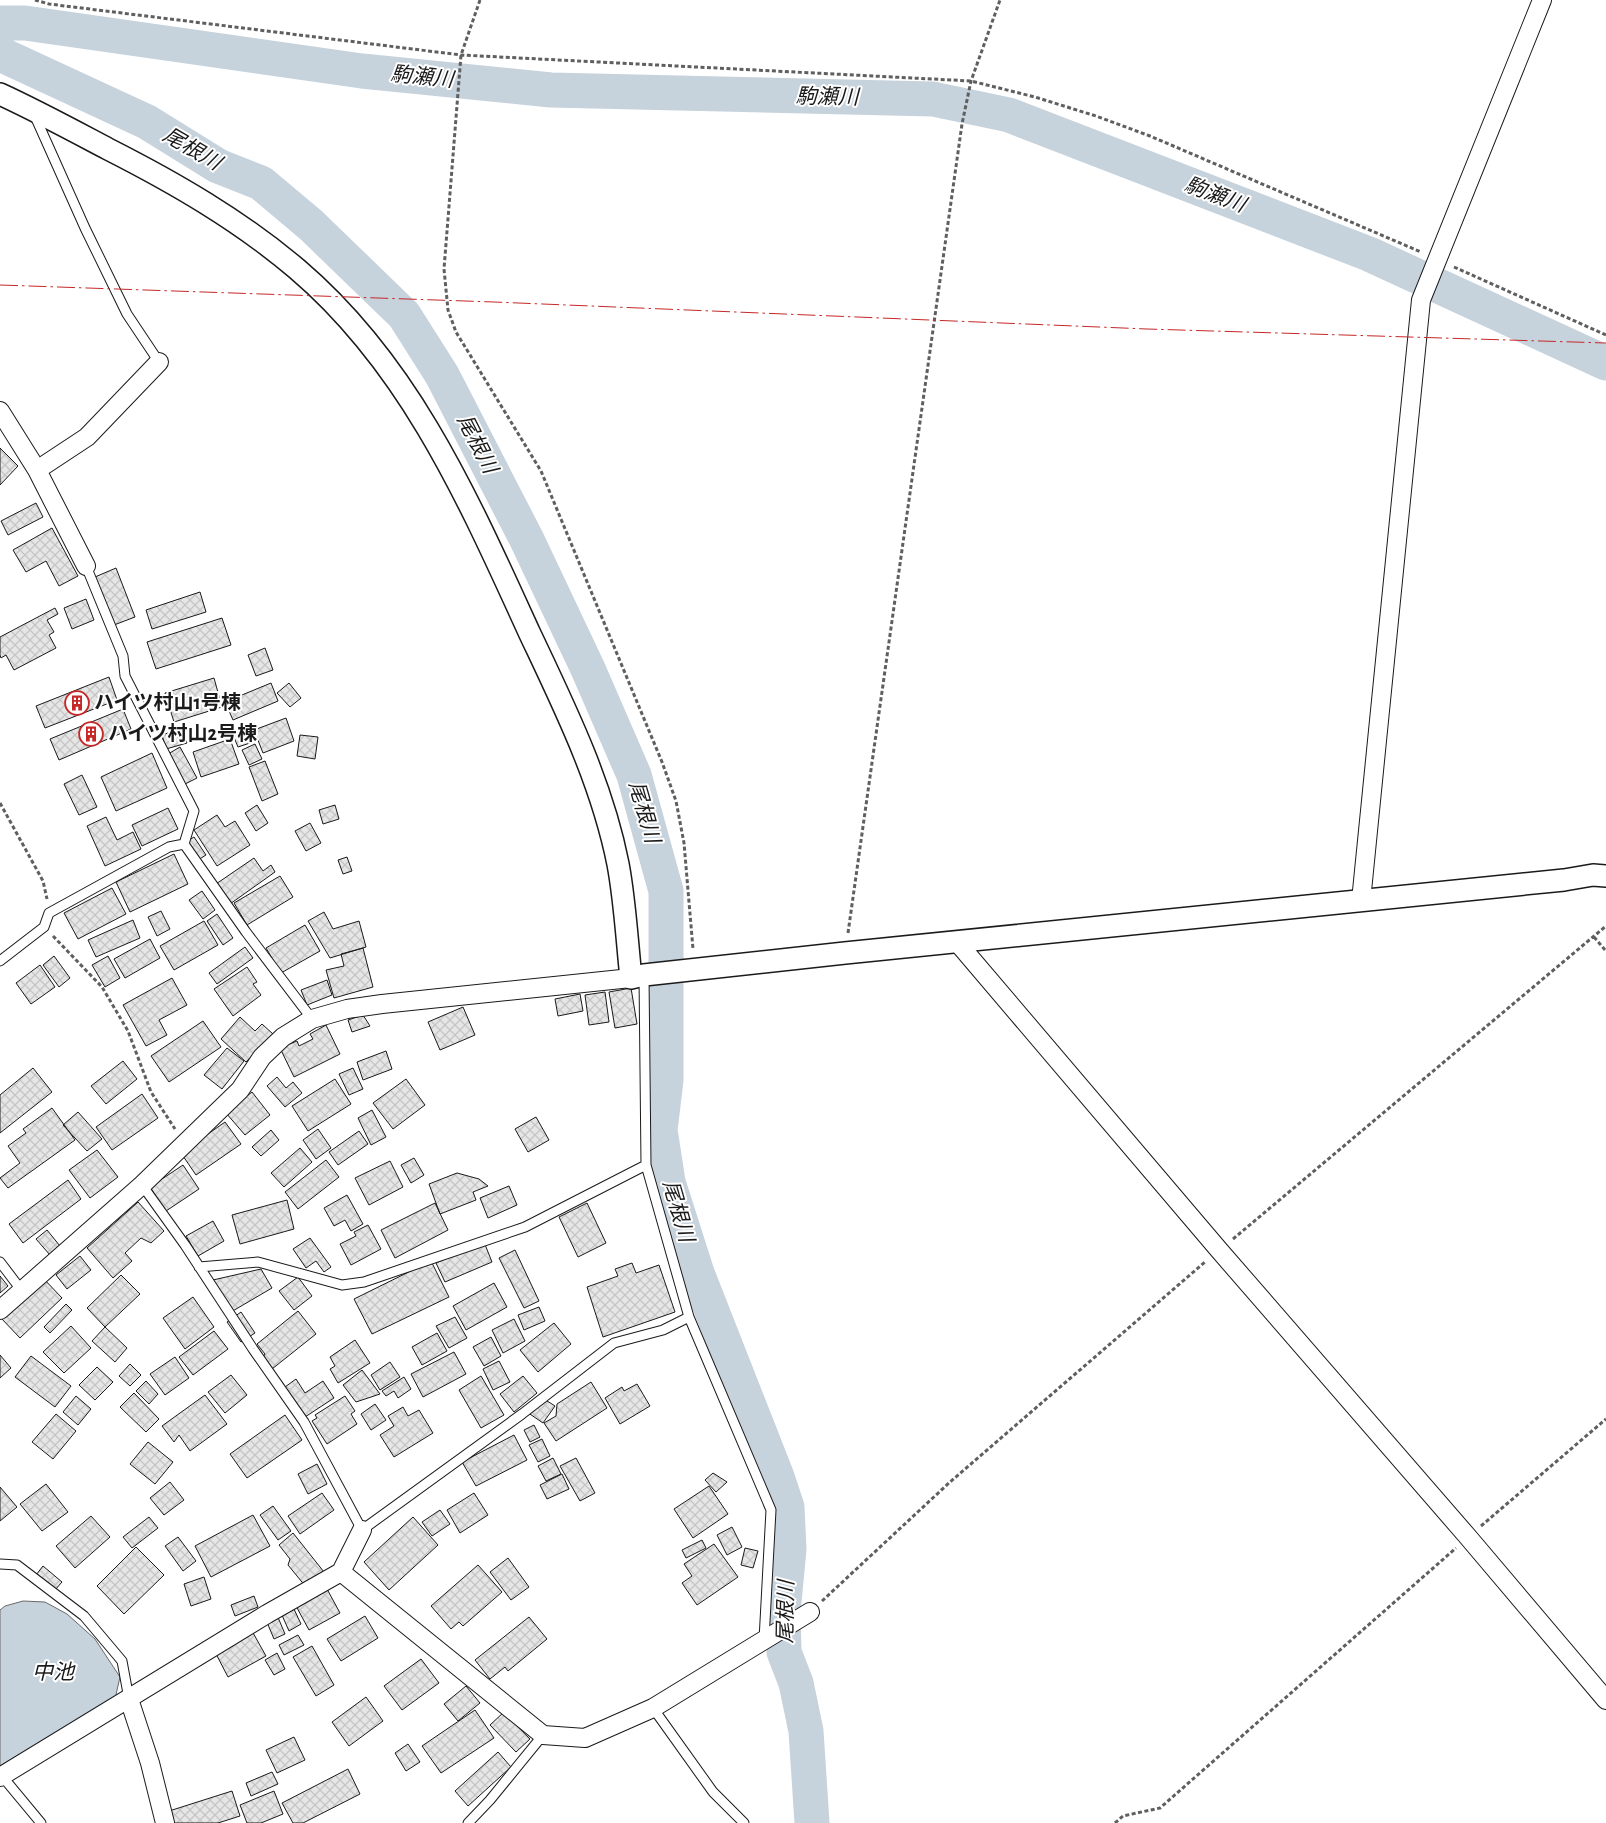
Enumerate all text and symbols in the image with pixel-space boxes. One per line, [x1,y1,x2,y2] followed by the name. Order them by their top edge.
[390,62,457,91] water label: 駒瀬川
[795,85,861,108] water label: 駒瀬川
[159,123,227,175] water label: 尾根川
[1182,173,1250,217] water label: 駒瀬川
[453,411,502,479] water label: 尾根川
[64,690,90,716] building icon: ハイツ村山1号棟
[94,691,241,713] place label: ハイツ村山1号棟
[78,721,104,747] building icon: ハイツ村山2号棟
[108,722,257,744] place label: ハイツ村山2号棟
[625,779,664,847] water label: 尾根川
[659,1178,698,1246] water label: 尾根川
[774,1578,797,1644] water label: 尾根川
[32,1661,76,1683] water label: 中池

